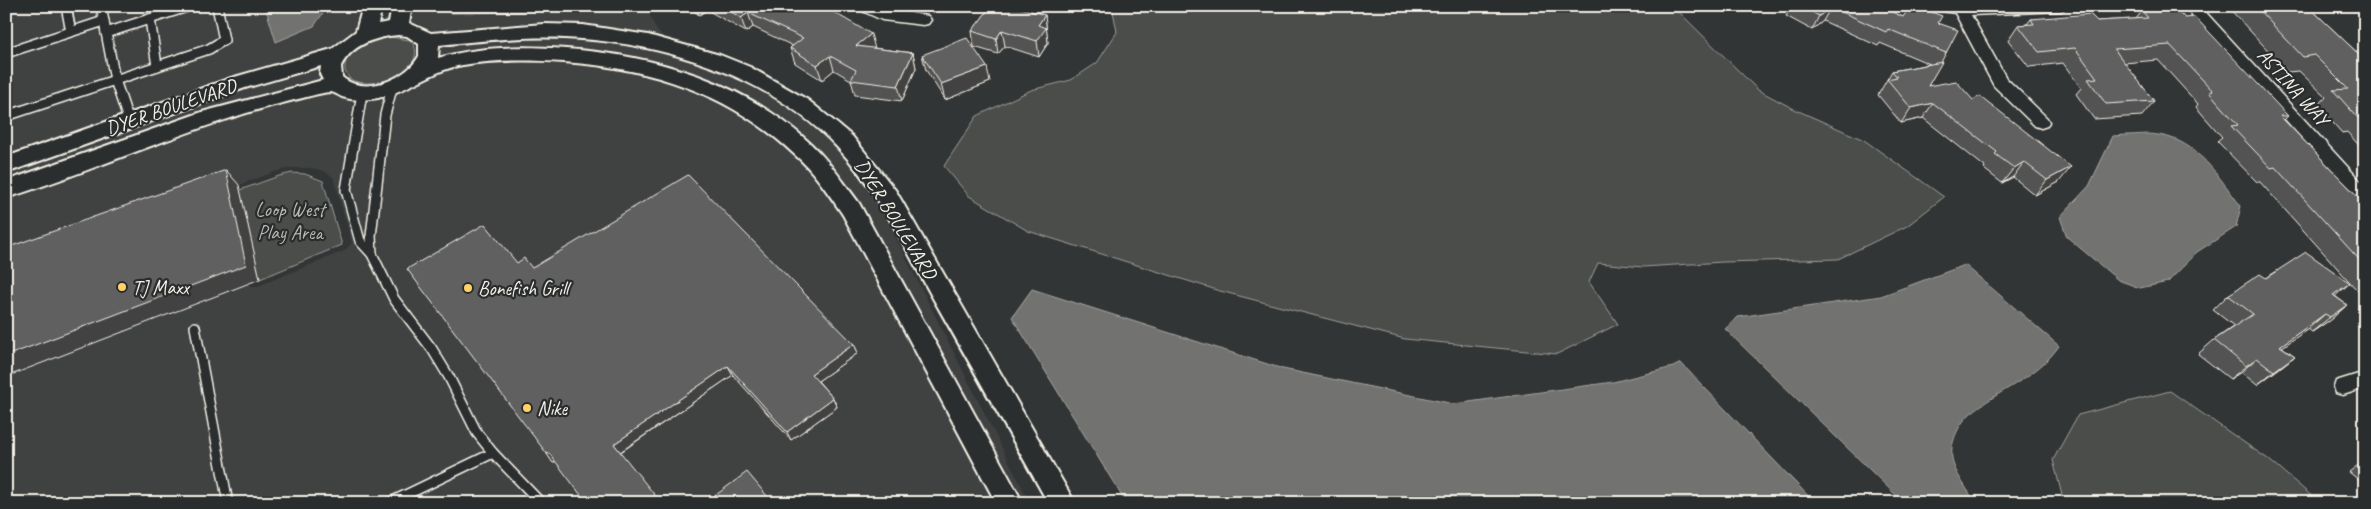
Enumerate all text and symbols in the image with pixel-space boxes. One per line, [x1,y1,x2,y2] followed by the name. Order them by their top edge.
[2252,43,2336,133] street label: ASTINA WAY
[102,72,241,141] street label: DYER BOULEVARD
[849,154,944,285] street label: DYER BOULEVARD
[255,197,328,245] park label: Loop West Play Area
[132,275,191,300] place label: TJ Maxx
[478,276,572,301] place label: Bonefish Grill
[116,281,128,293] marker: TJ Maxx
[462,282,474,294] marker: Bonefish Grill
[537,396,568,421] place label: Nike
[521,402,533,414] marker: Nike

